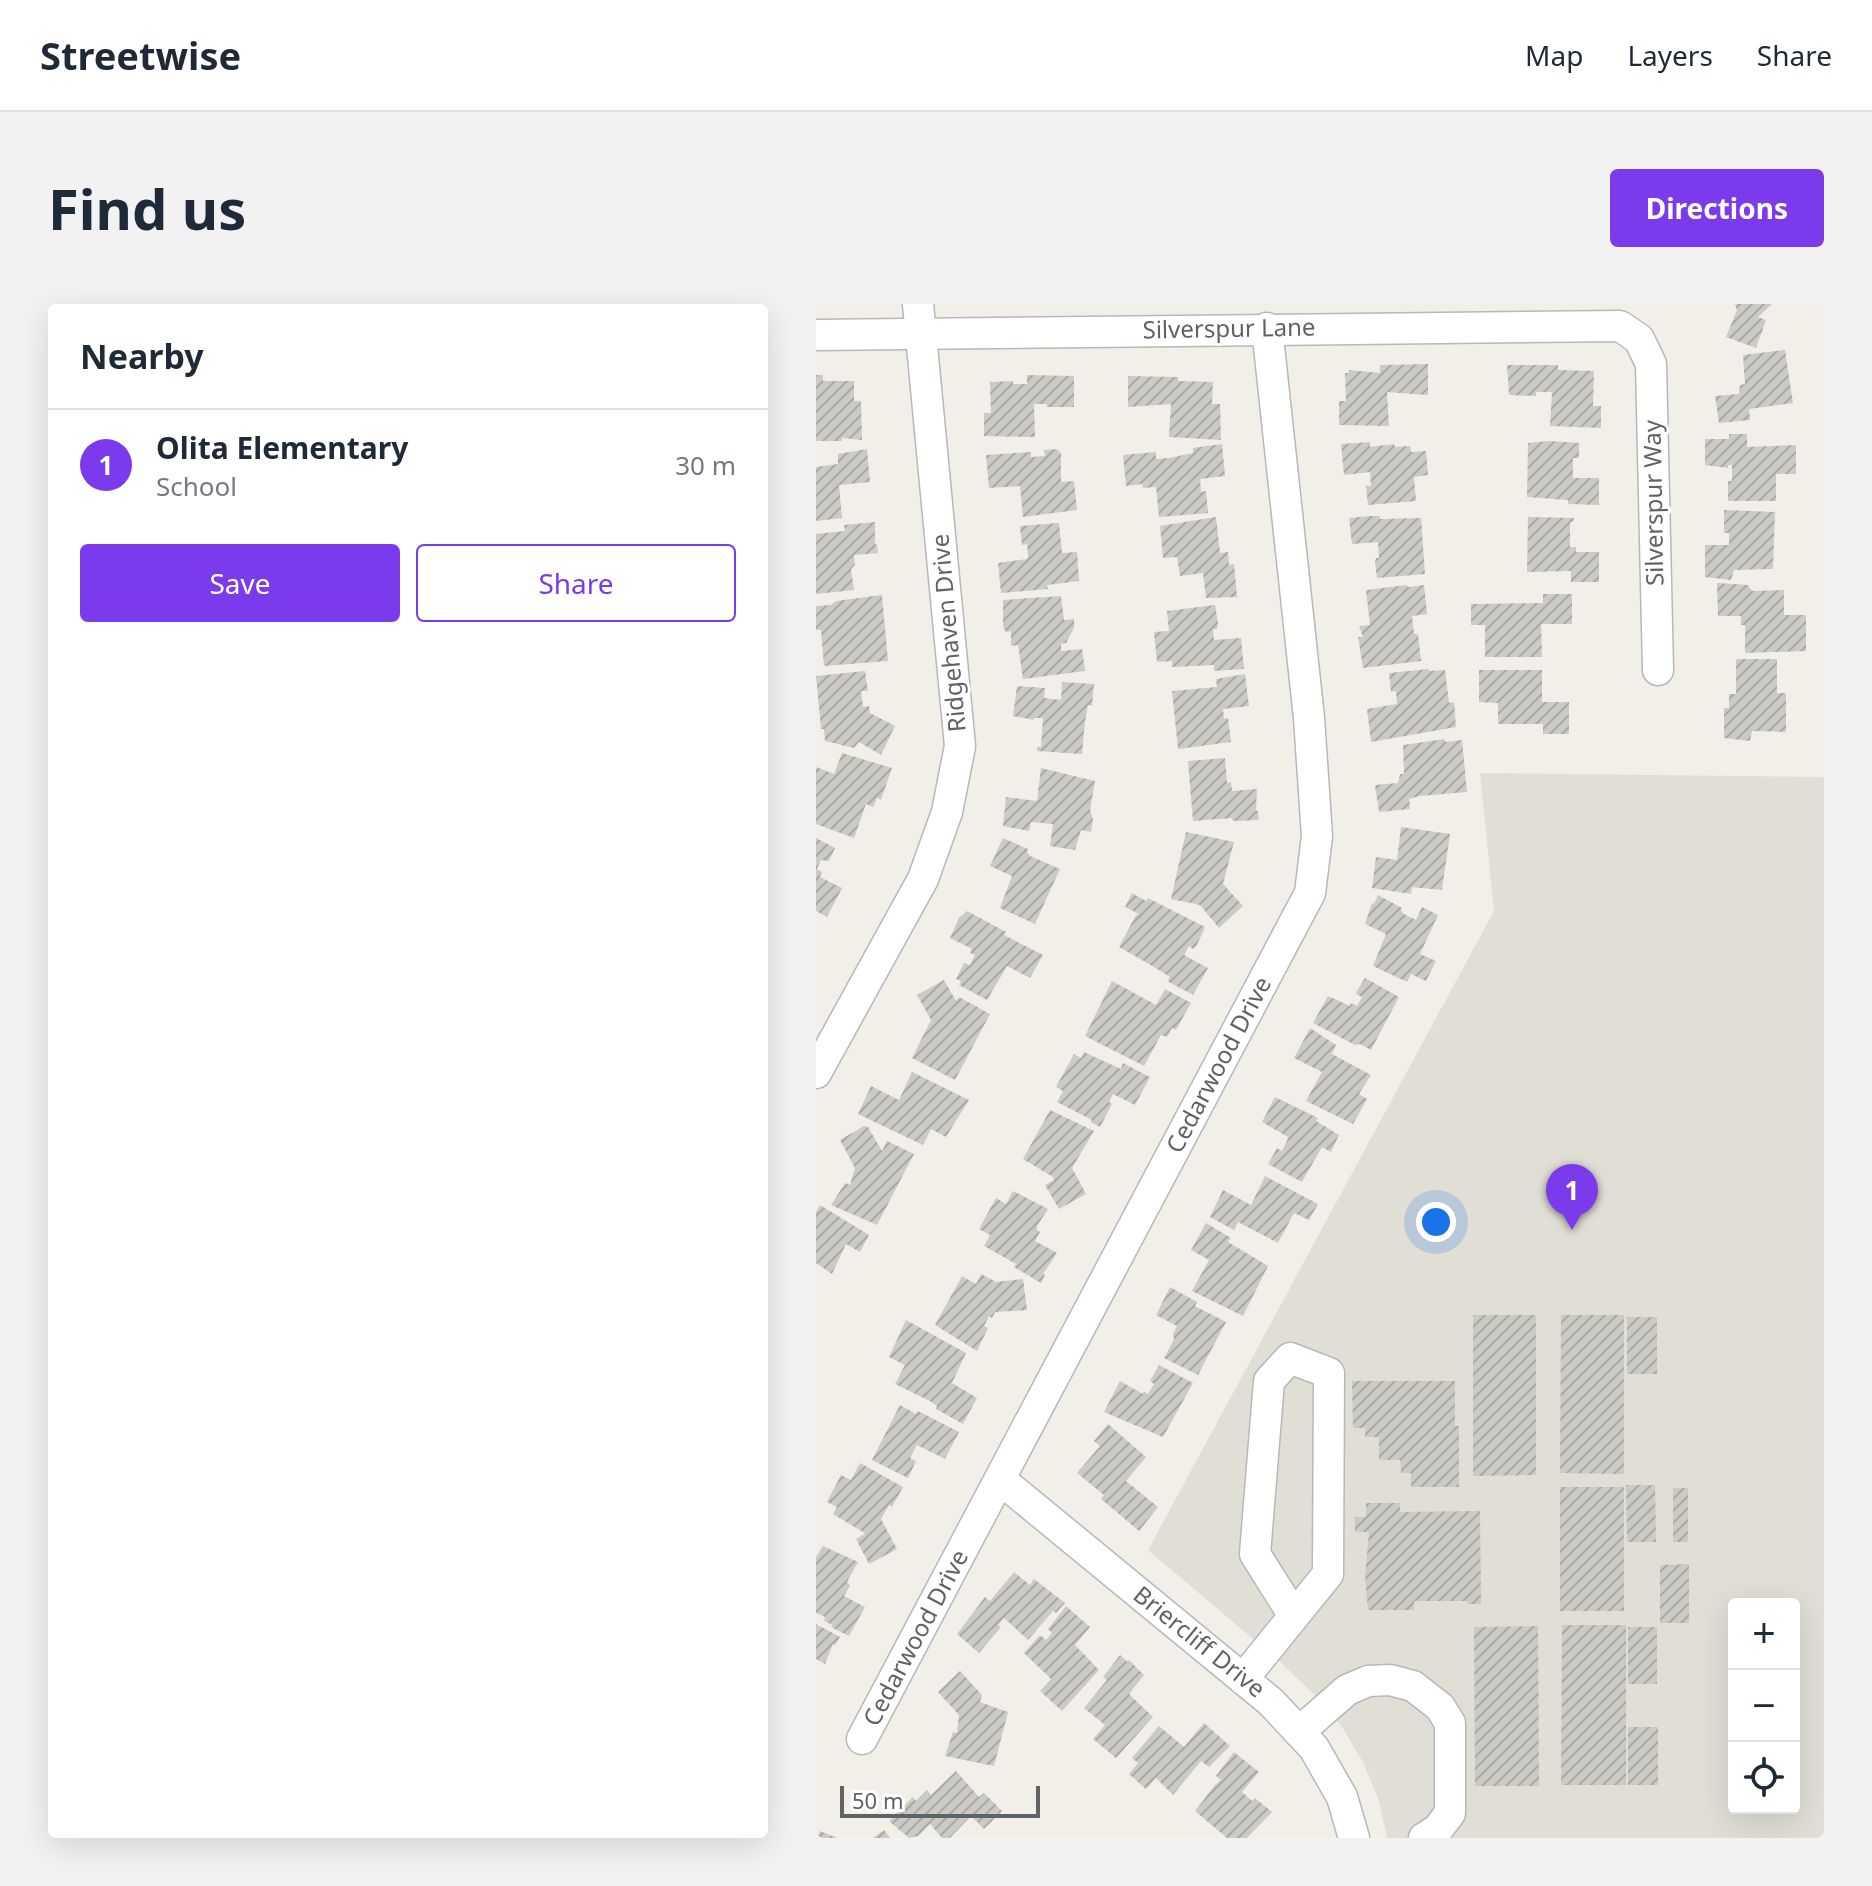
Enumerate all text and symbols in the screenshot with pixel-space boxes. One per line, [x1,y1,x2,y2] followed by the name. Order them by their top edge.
[40,29,241,81] text: Streetwise
[1525,36,1583,74] text: Map
[1627,36,1713,74] text: Layers
[1757,36,1832,74] text: Share
[1610,169,1824,247] button: Directions
[48,170,246,246] text: Find us
[1142,309,1316,346] street label: Silverspur Lane
[80,333,204,379] text: Nearby
[1635,419,1670,586] street label: Silverspur Way
[156,427,408,468] text: Olita Elementary
[99,447,113,483] text: 1
[675,447,736,483] text: 30 m
[156,468,237,504] text: School
[922,533,973,734] street label: Ridgehaven Drive
[80,544,400,622] button: Save
[416,544,736,622] button: Share
[1157,970,1278,1158] street label: Cedarwood Drive
[1546,1164,1598,1230] pin: 1
[1416,1202,1456,1242] your location
[854,1543,975,1731] street label: Cedarwood Drive
[1127,1577,1273,1704] street label: Briercliff Drive
[1728,1598,1800,1814] map controls
[1728,1598,1800,1670] button: +
[1728,1670,1800,1742] button: −
[1728,1742,1800,1814] button: locate
[840,1782,1040,1818] scale bar
[852,1785,903,1815] text: 50 m

